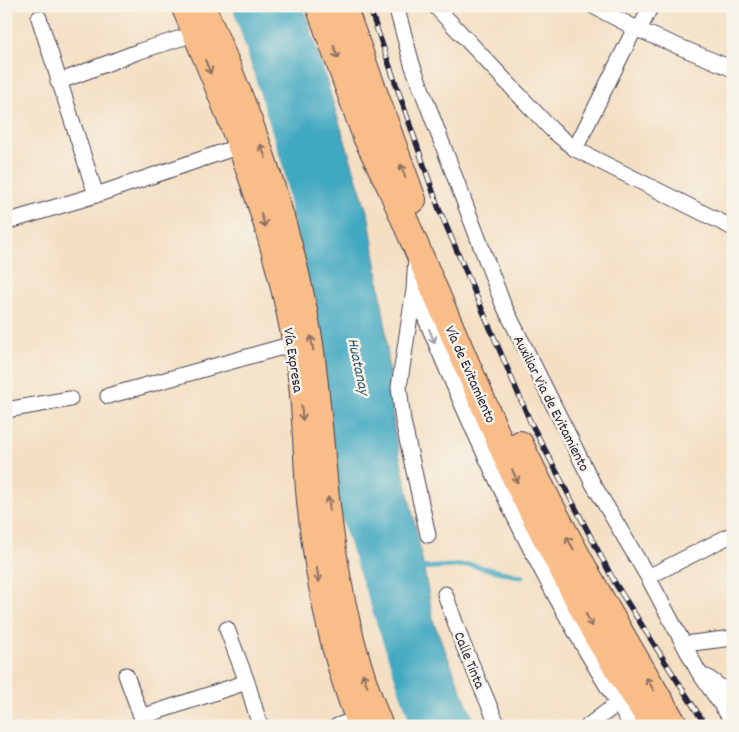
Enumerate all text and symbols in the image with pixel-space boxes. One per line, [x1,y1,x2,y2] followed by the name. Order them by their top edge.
[332,44,341,59] one-way arrow
[204,59,213,74] one-way arrow
[258,144,267,160] one-way arrow
[398,164,407,179] one-way arrow
[259,212,269,228] one-way arrow
[438,323,501,427] street label: Vía de Evitamiento
[276,326,308,395] street label: Vía Expresa
[428,328,437,343] one-way arrow
[506,332,594,476] street label: Auxiliar Via de Evitamiento
[306,335,316,351] one-way arrow
[340,336,375,399] water label: Huatanay
[297,405,306,421] one-way arrow
[510,468,520,483] one-way arrow
[324,496,334,512] one-way arrow
[565,535,575,550] one-way arrow
[313,567,323,583] one-way arrow
[585,612,594,627] one-way arrow
[447,629,490,694] street label: Calle Tinta
[360,673,369,688] one-way arrow
[645,676,655,691] one-way arrow

